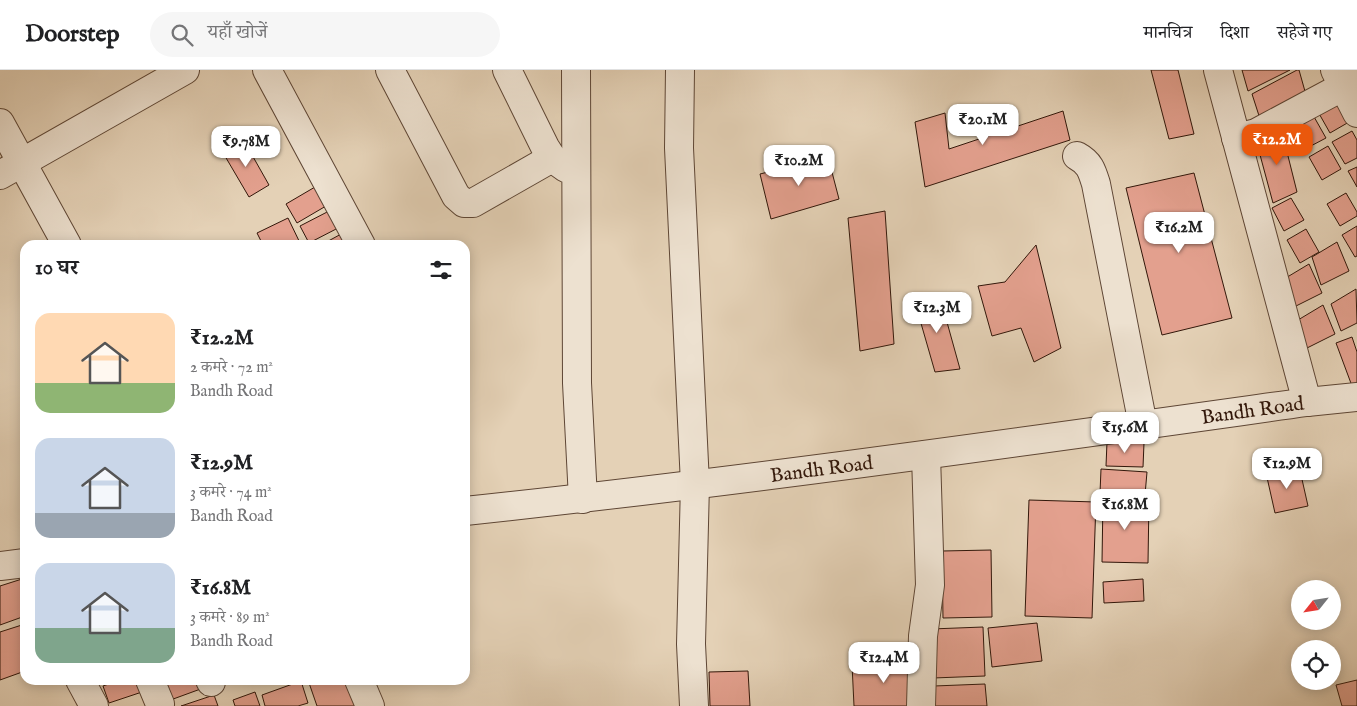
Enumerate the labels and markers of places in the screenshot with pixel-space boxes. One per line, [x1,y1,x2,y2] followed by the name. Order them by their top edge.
[942,104,1024,146] pin: ₹20.1M
[1236,124,1318,166] pin: ₹12.2M
[205,126,287,168] pin: ₹9.78M
[758,144,840,187] pin: ₹10.2M
[1138,212,1220,254] pin: ₹16.2M
[896,292,978,334] pin: ₹12.3M
[1084,412,1166,454] pin: ₹15.6M
[1246,448,1328,490] pin: ₹12.9M
[1084,488,1166,531] pin: ₹16.8M
[843,642,925,684] pin: ₹12.4M

